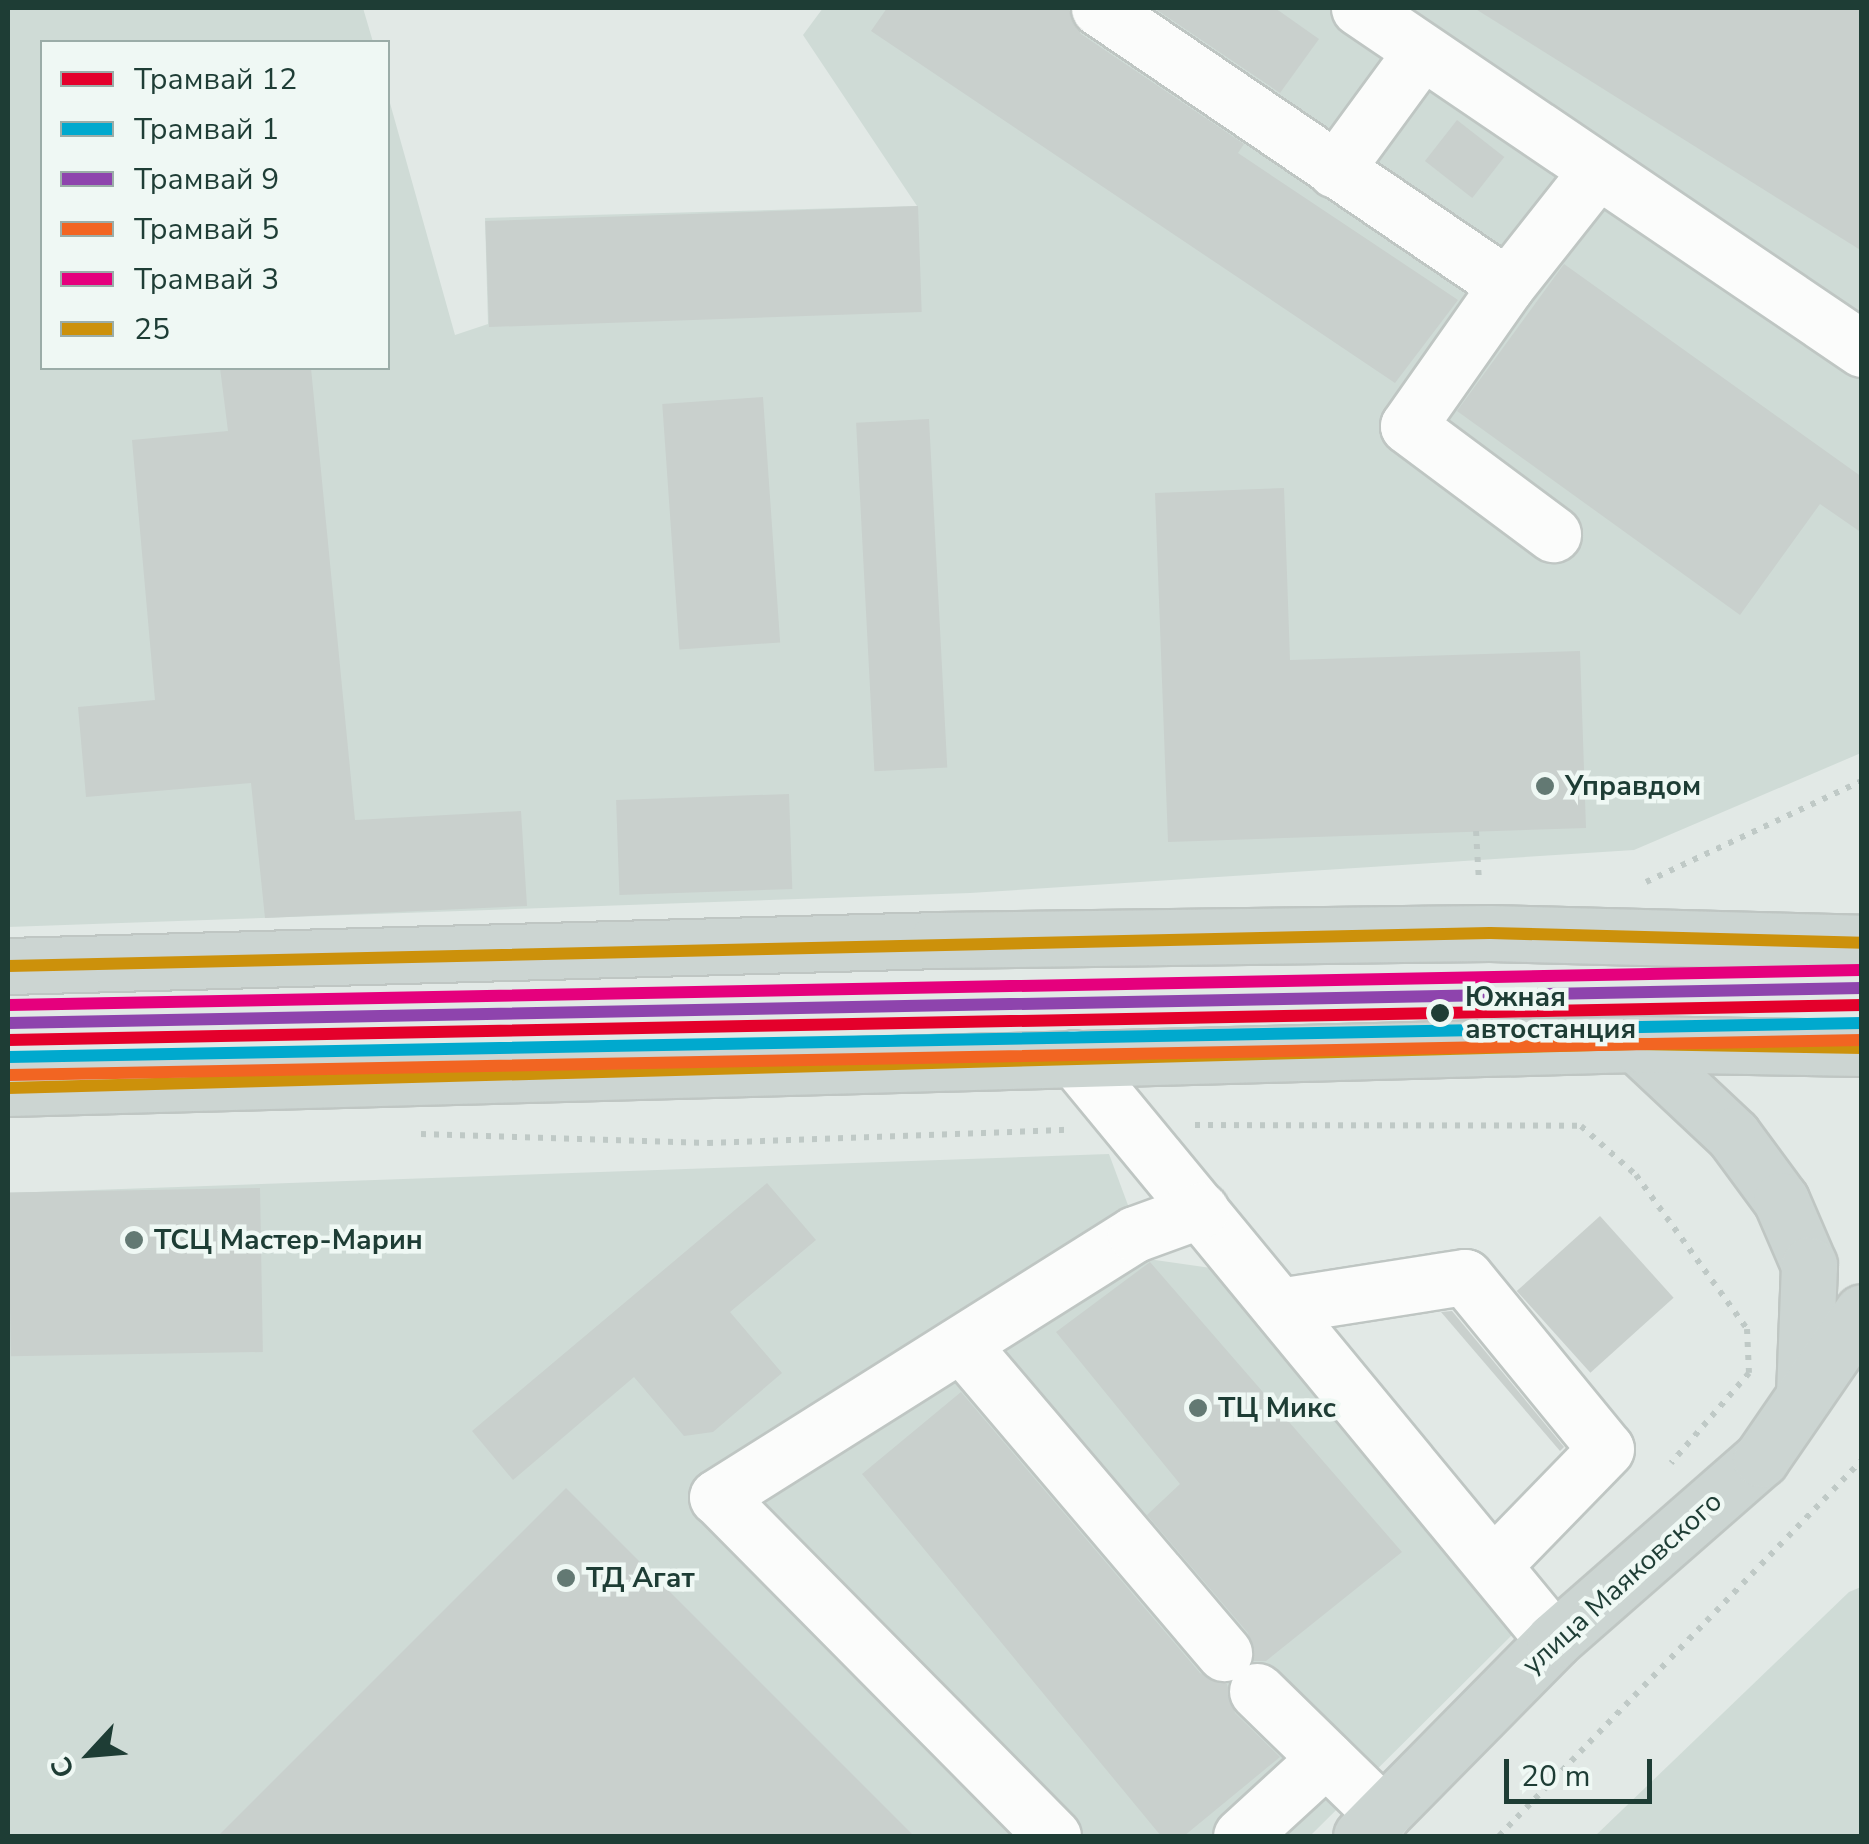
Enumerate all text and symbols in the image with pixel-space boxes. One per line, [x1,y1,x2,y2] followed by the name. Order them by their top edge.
[40,40,390,370] legend
[134,59,297,100] text: Трамвай 12
[134,109,279,150] text: Трамвай 1
[134,159,279,200] text: Трамвай 9
[134,209,279,250] text: Трамвай 5
[134,259,279,300] text: Трамвай 3
[134,309,170,350] text: 25
[1565,769,1701,803] place label: Управдом
[1534,775,1556,797] marker: Управдом
[1465,980,1636,1046] place label: Южная автостанция
[1424,997,1456,1029] marker: Южная автостанция
[154,1223,423,1257] place label: ТСЦ Мастер-Марин
[123,1229,145,1251] marker: ТСЦ Мастер-Марин
[1218,1391,1336,1425] place label: ТЦ Микс
[1187,1397,1209,1419] marker: ТЦ Микс
[1515,1484,1729,1682] street label: улица Маяковского
[586,1561,695,1595] place label: ТД Агат
[555,1567,577,1589] marker: ТД Агат
[40,1704,140,1804] north arrow
[1509,1739,1656,1801] scale bar
[42,1750,84,1784] text: С
[1521,1756,1590,1797] text: 20 m

